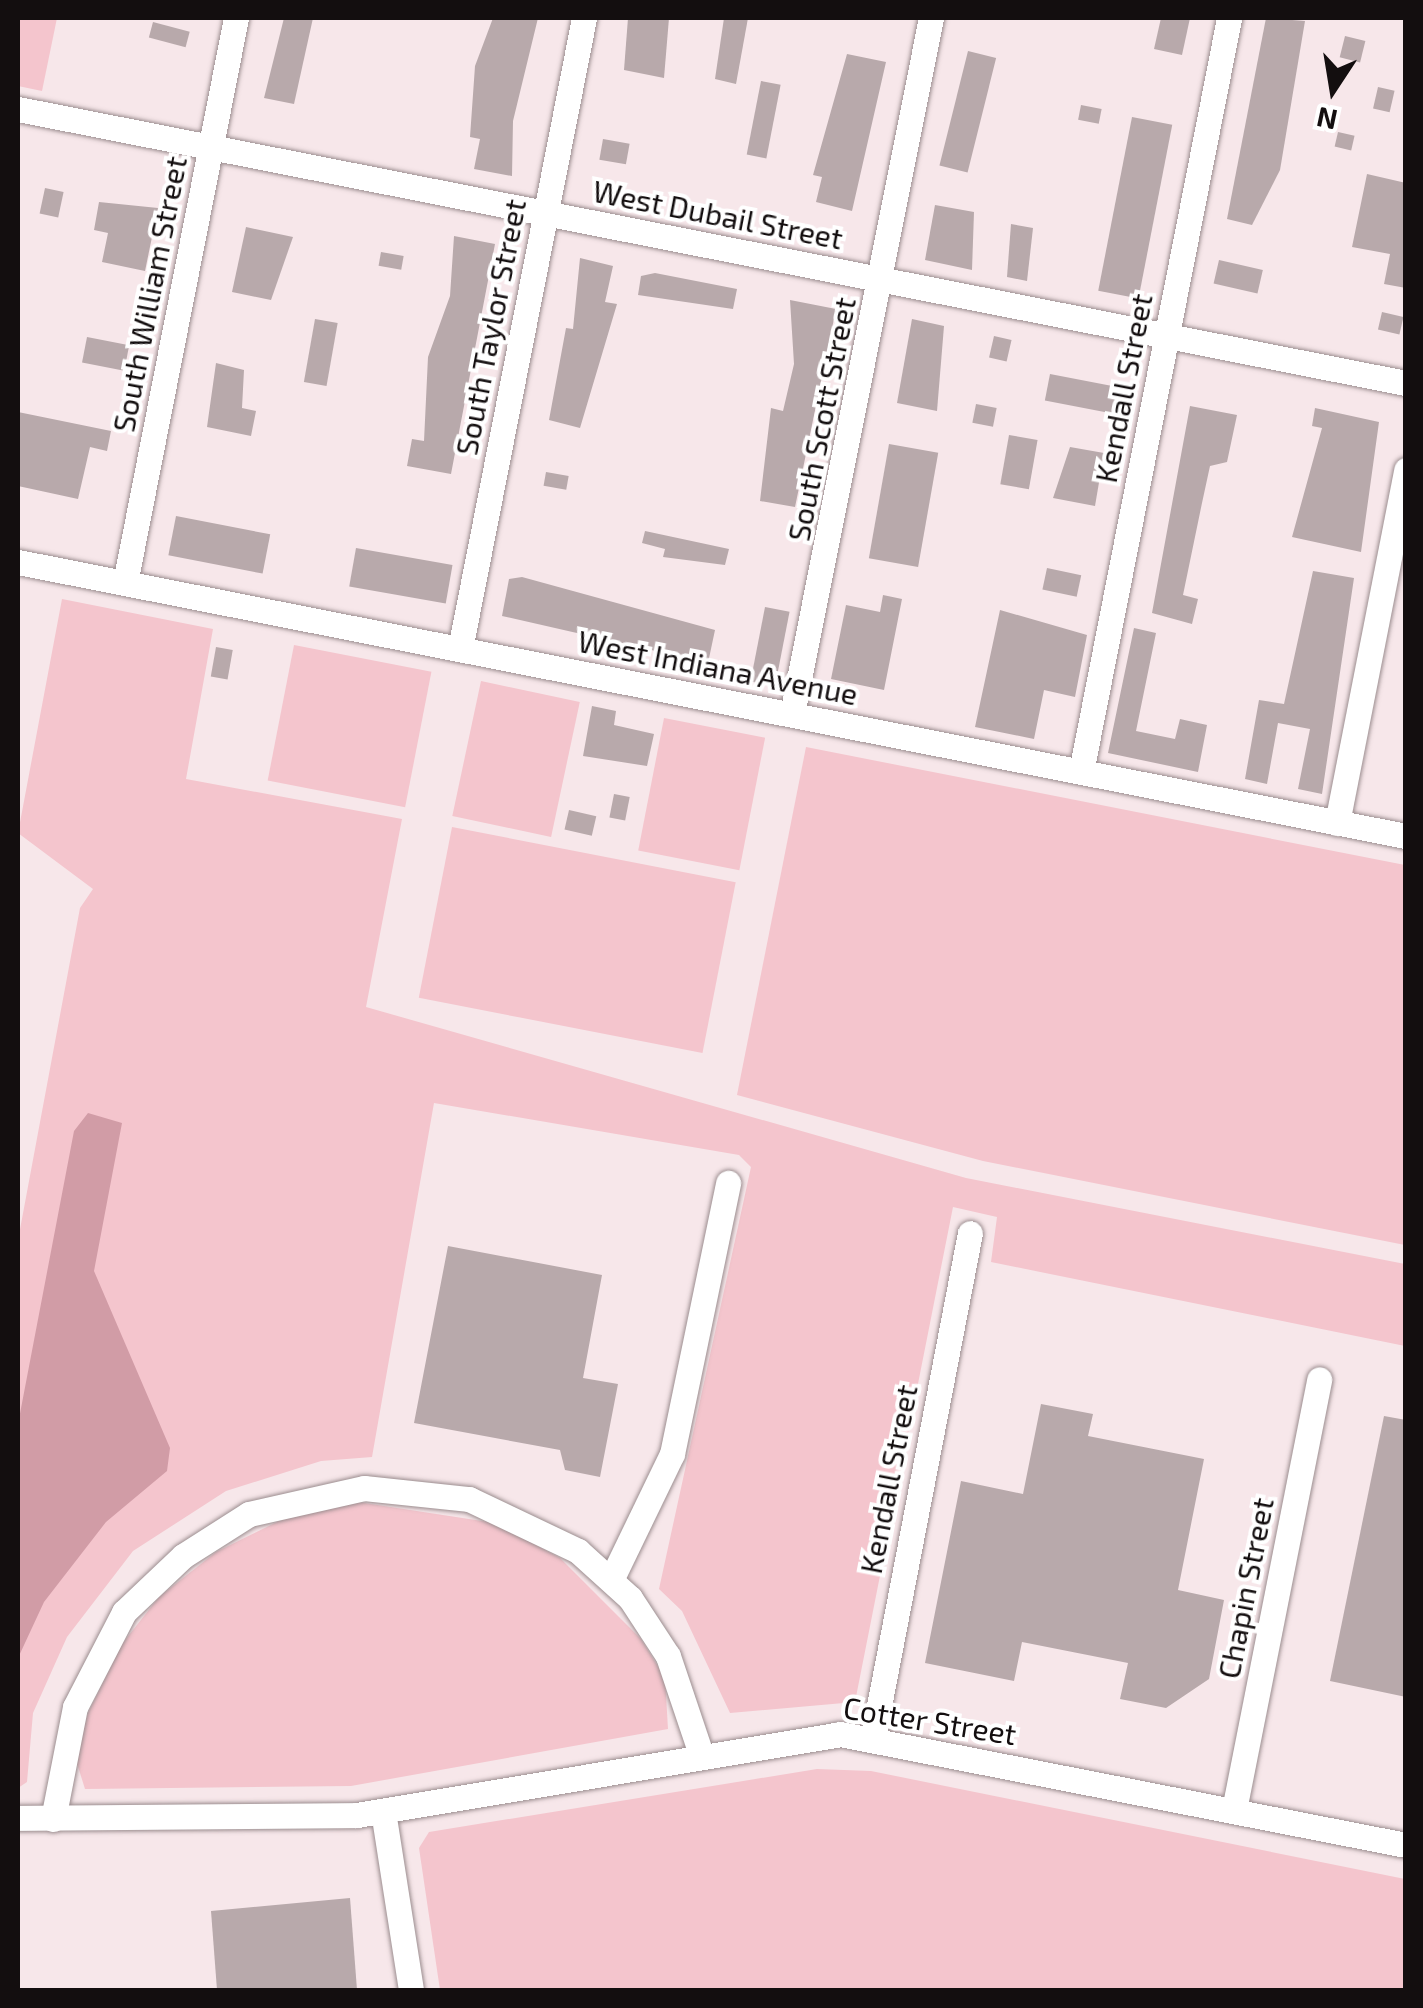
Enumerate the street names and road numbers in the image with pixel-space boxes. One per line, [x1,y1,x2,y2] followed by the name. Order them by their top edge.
[105,153,193,435] street label: South William Street
[590,172,846,256] street label: West Dubail Street
[447,195,533,459] street label: South Taylor Street
[1087,290,1159,486] street label: Kendall Street
[780,294,862,544] street label: South Scott Street
[575,622,861,712] street label: West Indiana Avenue
[852,1381,924,1577] street label: Kendall Street
[1210,1495,1280,1681] street label: Chapin Street
[841,1689,1019,1751] street label: Cotter Street

